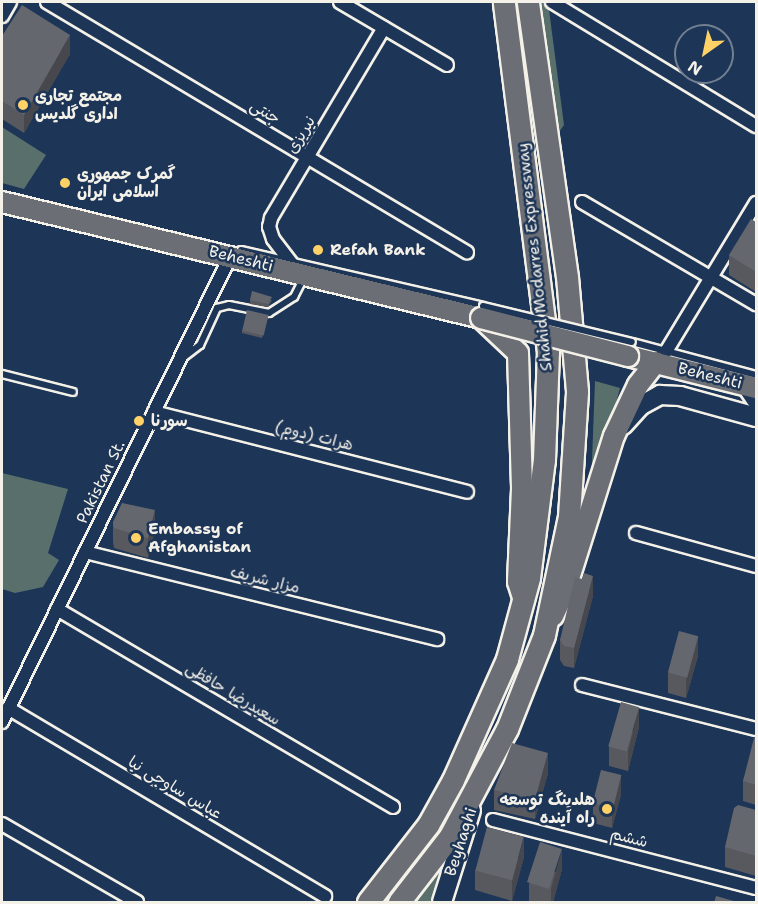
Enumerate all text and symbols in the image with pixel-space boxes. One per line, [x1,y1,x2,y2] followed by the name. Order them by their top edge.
[674,24,734,84] north arrow
[684,56,706,80] text: N
[35,86,122,124] place label: مجتمع تجاری اداری گلدیس
[246,96,284,128] street label: جنتی
[16,98,30,112] marker: مجتمع تجاری اداری گلدیس
[282,113,320,157] street label: نیریزی
[513,142,557,372] street label: Shahid Modarres Expressway
[77,164,175,202] place label: گمرک جمهوری اسلامی ایران
[58,176,72,190] marker: گمرک جمهوری اسلامی ایران
[330,240,426,260] place label: Refah Bank
[207,242,275,276] street label: Beheshti
[311,243,325,257] marker: Refah Bank
[676,359,744,393] street label: Beheshti
[151,411,188,431] place label: سورنا
[132,414,146,428] marker: سورنا
[273,417,355,455] street label: هرات (دوم)
[73,437,129,527] street label: Pakistan St.
[148,519,251,557] place label: Embassy of Afghanistan
[129,531,143,545] marker: Embassy of Afghanistan
[228,562,302,598] street label: مزار شریف
[182,658,284,730] street label: سعیدرضا حافظی
[125,752,225,824] street label: عباس ساوجی نیا
[500,790,595,828] place label: هلدینگ توسعه راه آینده
[600,802,614,816] marker: هلدینگ توسعه راه آینده
[441,805,481,879] street label: Beyhaghi
[608,824,650,852] street label: ششم

